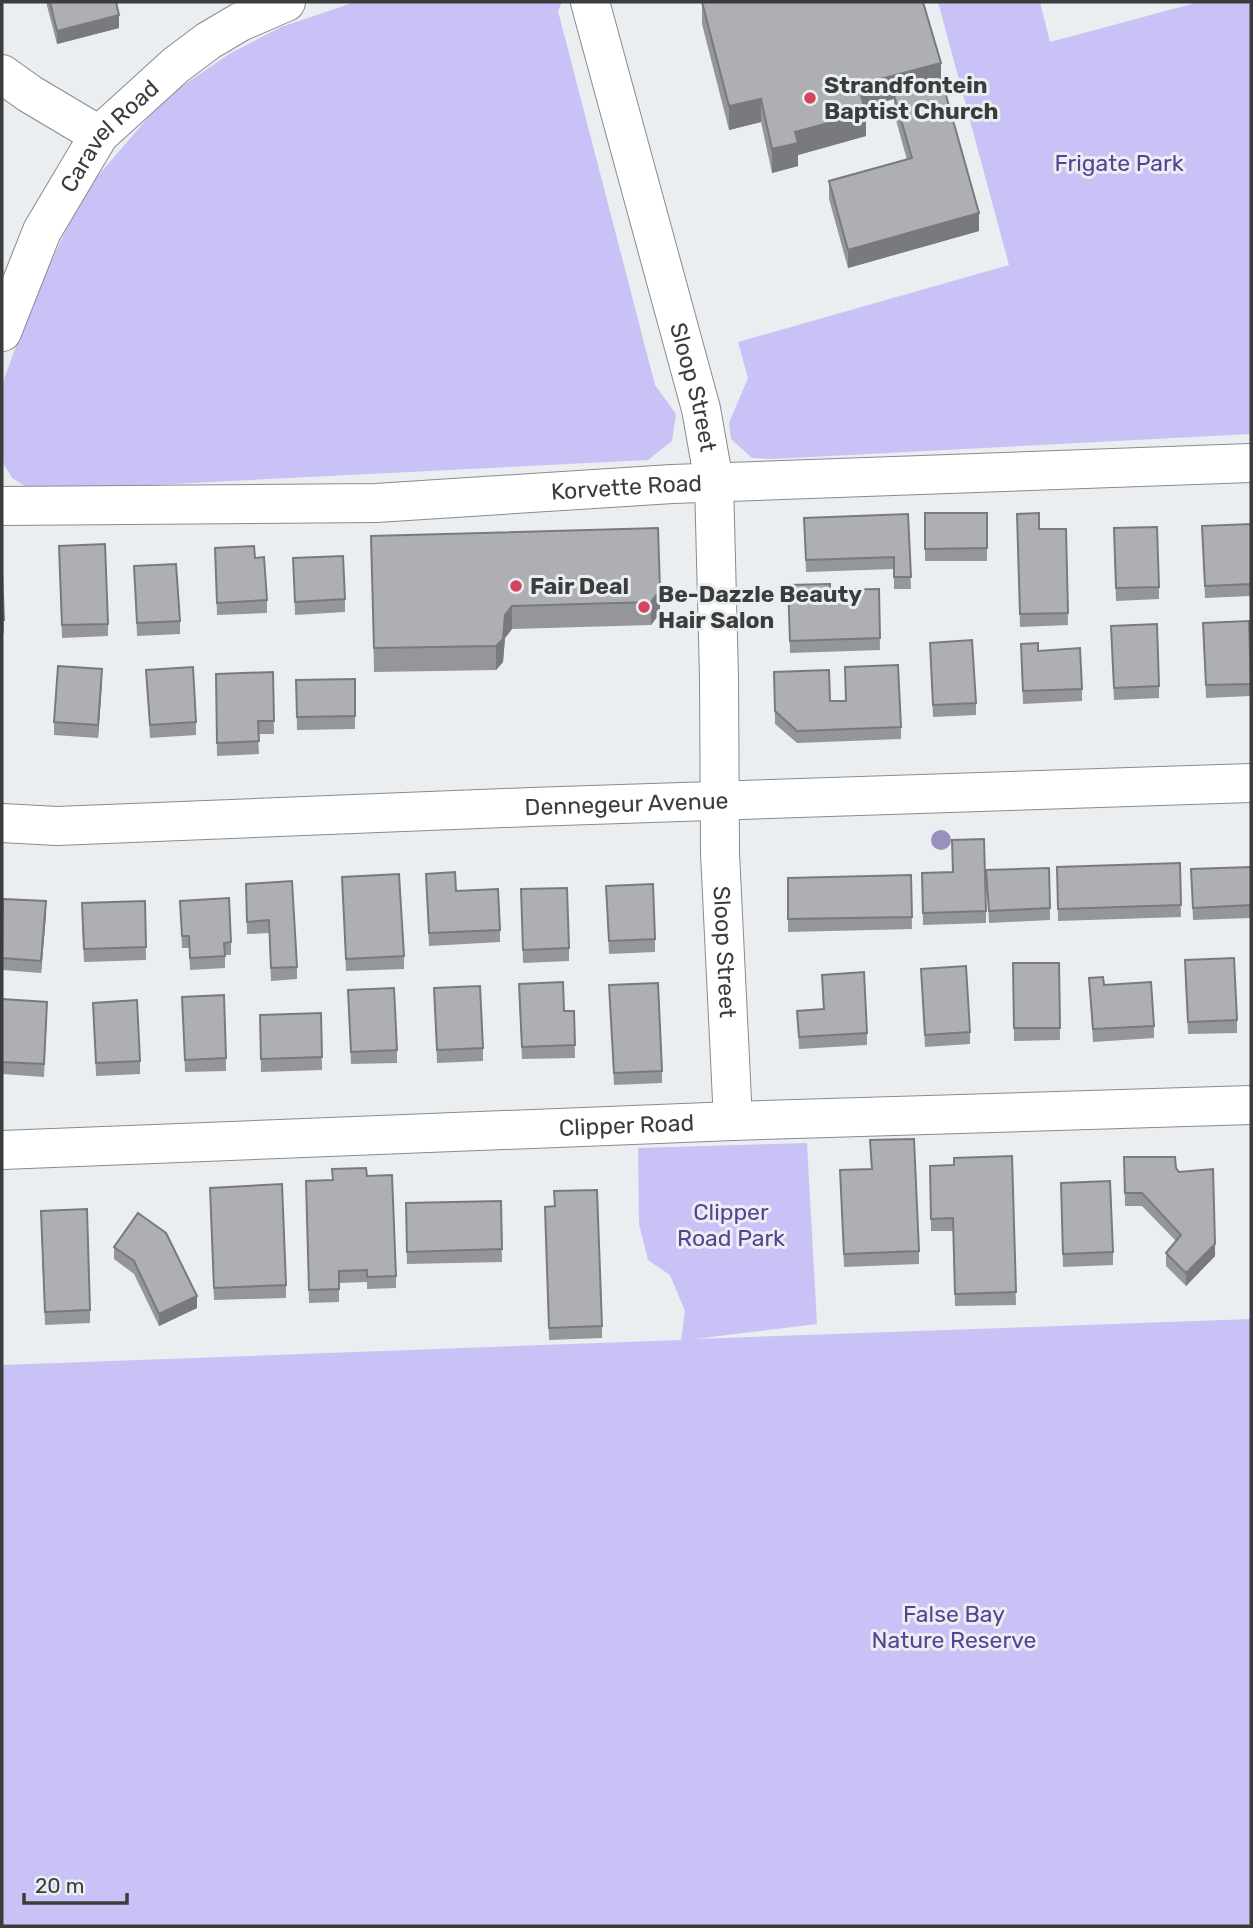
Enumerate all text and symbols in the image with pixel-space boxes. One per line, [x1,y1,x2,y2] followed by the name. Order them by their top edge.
[824,71,999,125] place label: Strandfontein Baptist Church
[54,74,164,197] street label: Caravel Road
[802,90,818,106] marker: Strandfontein Baptist Church
[1054,149,1184,177] park label: Frigate Park
[664,319,722,454] street label: Sloop Street
[550,469,703,506] street label: Korvette Road
[530,572,629,600] place label: Fair Deal
[508,578,524,594] marker: Fair Deal
[658,580,862,634] place label: Be-Dazzle Beauty Hair Salon
[636,599,652,615] marker: Be-Dazzle Beauty Hair Salon
[524,786,729,821] street label: Dennegeur Avenue
[708,885,742,1019] street label: Sloop Street
[558,1109,695,1142] street label: Clipper Road
[677,1198,785,1252] park label: Clipper Road Park
[872,1600,1036,1654] park label: False Bay Nature Reserve
[24,1862,128,1906] scale bar
[35,1873,84,1898] text: 20 m

